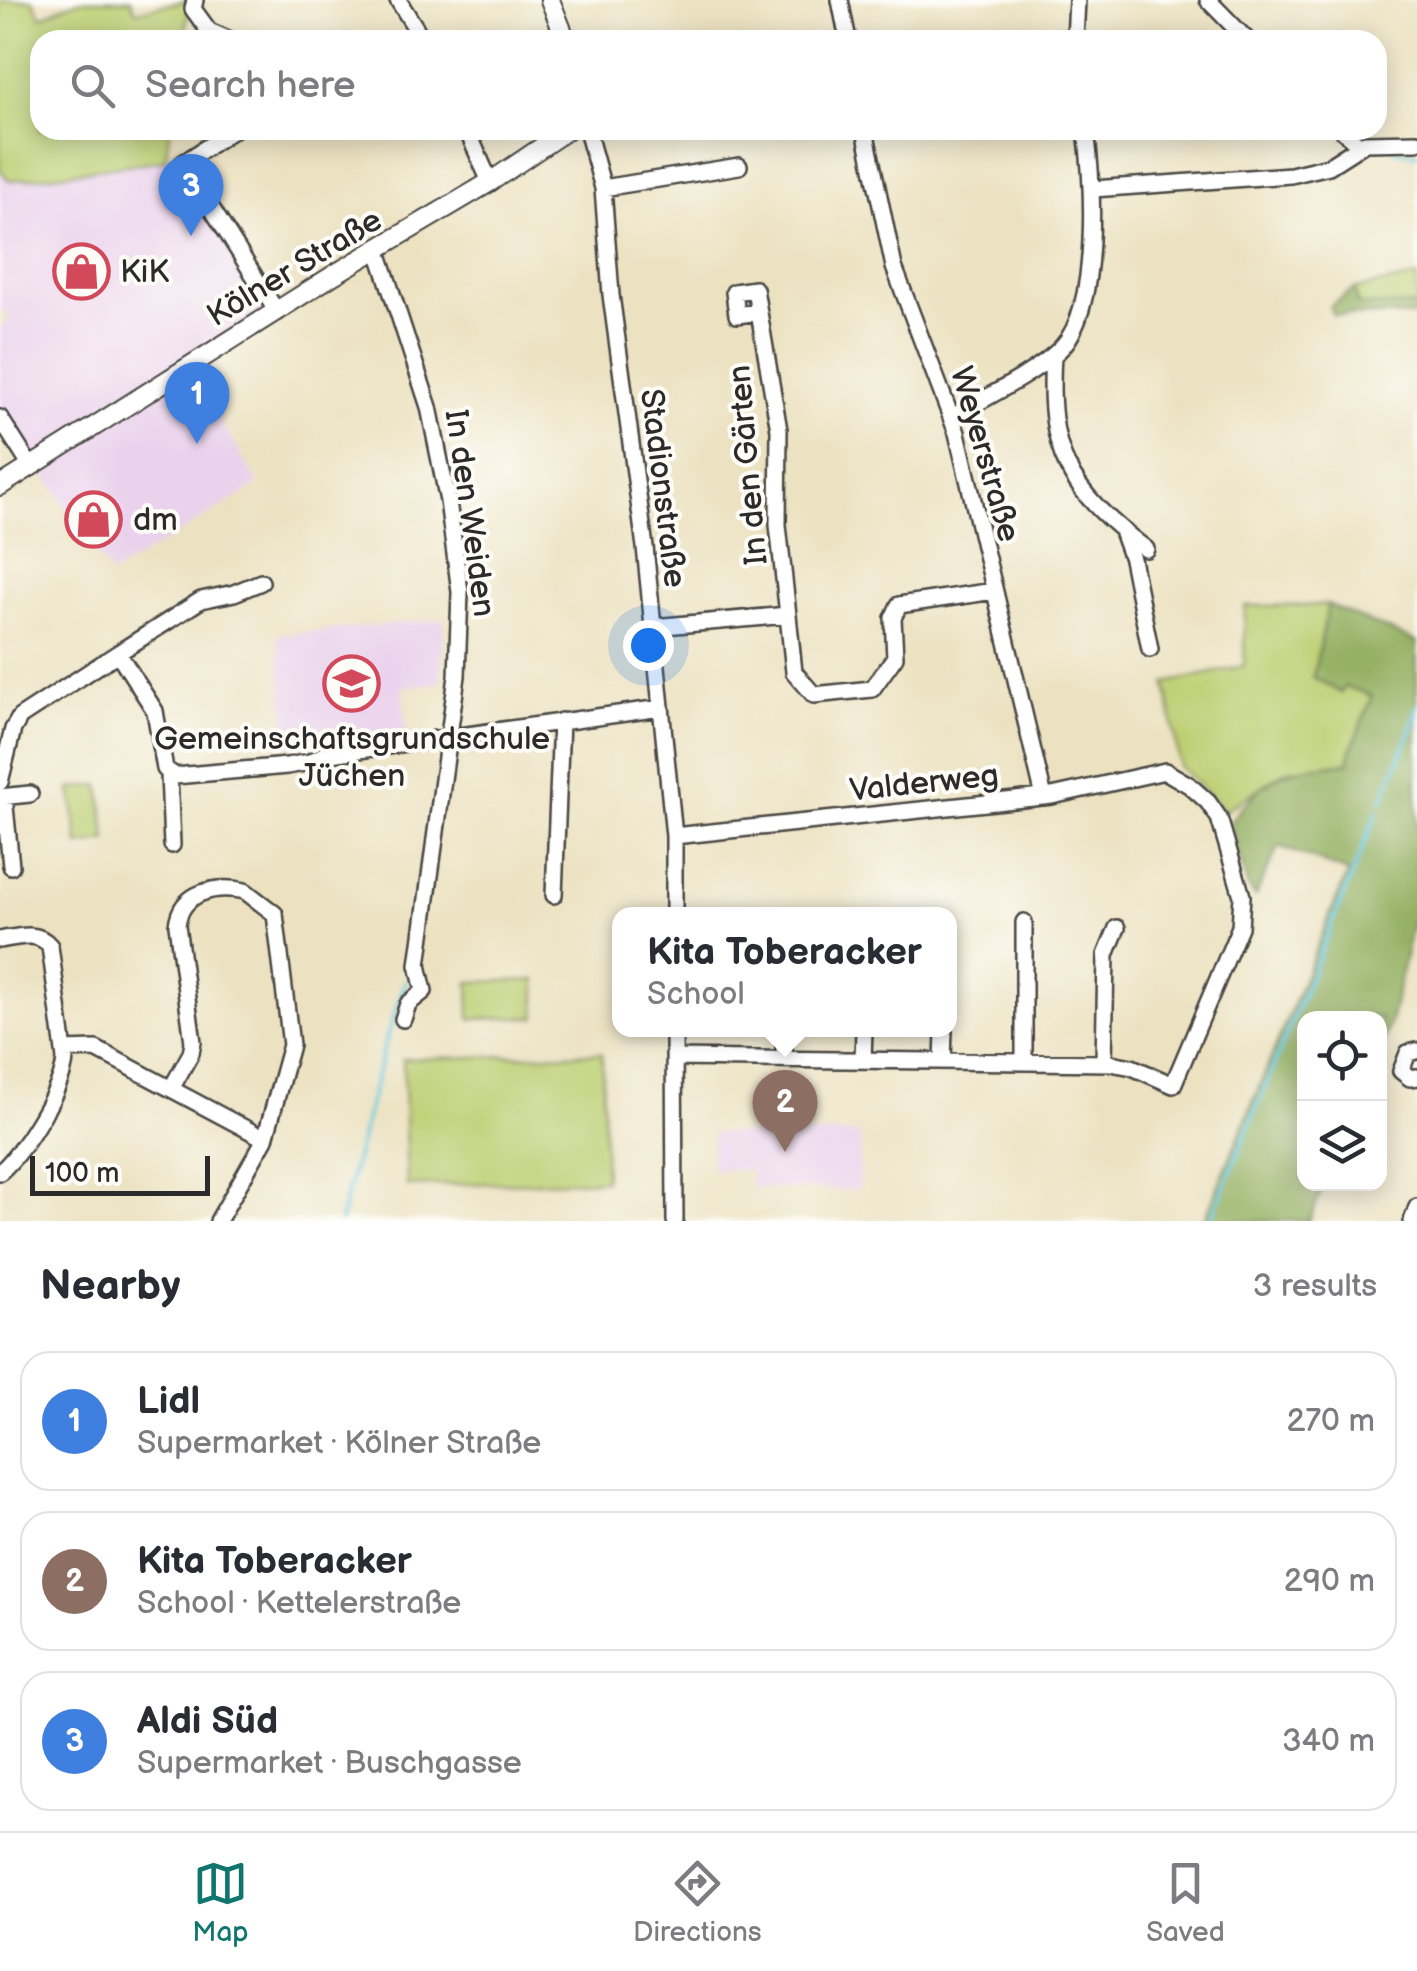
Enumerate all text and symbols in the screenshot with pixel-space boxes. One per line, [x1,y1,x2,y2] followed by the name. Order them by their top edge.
[30,30,1387,140] search box
[65,58,120,113] icon: search
[145,63,356,108] text: Search here
[158,154,224,236] pin: 3
[200,201,389,336] street label: Kölner Straße
[51,241,111,301] shop icon: KiK
[120,253,169,292] place label: KiK
[164,362,230,444] pin: 1
[941,362,1028,547] street label: Weyerstraße
[720,363,777,566] street label: In den Gärten
[631,387,694,590] street label: Stadionstraße
[436,407,503,619] street label: In den Weiden
[64,489,124,549] shop icon: dm
[133,501,178,540] place label: dm
[623,620,674,671] your location
[322,654,382,714] school or university icon: Gemeinschaftsgrundschule Jüchen
[154,720,550,796] place label: Gemeinschaftsgrundschule Jüchen
[848,756,1001,811] street label: Valderweg
[612,907,957,1037] popup
[647,930,922,975] text: Kita Toberacker
[647,975,745,1014] text: School
[1297,1011,1387,1191] map controls
[1297,1011,1387,1101] button: locate
[752,1070,818,1152] pin: 2
[1297,1101,1387,1191] button: layers
[30,1151,210,1196] scale bar
[45,1157,119,1190] text: 100 m
[40,1261,180,1312] text: Nearby
[1253,1267,1377,1306] text: 3 results
[137,1379,200,1424] text: Lidl
[68,1402,81,1441] text: 1
[1286,1402,1375,1441] text: 270 m
[137,1424,541,1463] text: Supermarket · Kölner Straße
[137,1539,412,1584] text: Kita Toberacker
[65,1562,84,1601] text: 2
[1284,1562,1375,1601] text: 290 m
[137,1584,461,1623] text: School · Kettelerstraße
[137,1699,278,1744] text: Aldi Süd
[65,1722,84,1761] text: 3
[1282,1722,1375,1761] text: 340 m
[137,1744,522,1783] text: Supermarket · Buschgasse
[192,1856,249,1949] tab: Map
[633,1856,762,1949] tab: Directions
[1146,1856,1225,1949] tab: Saved

